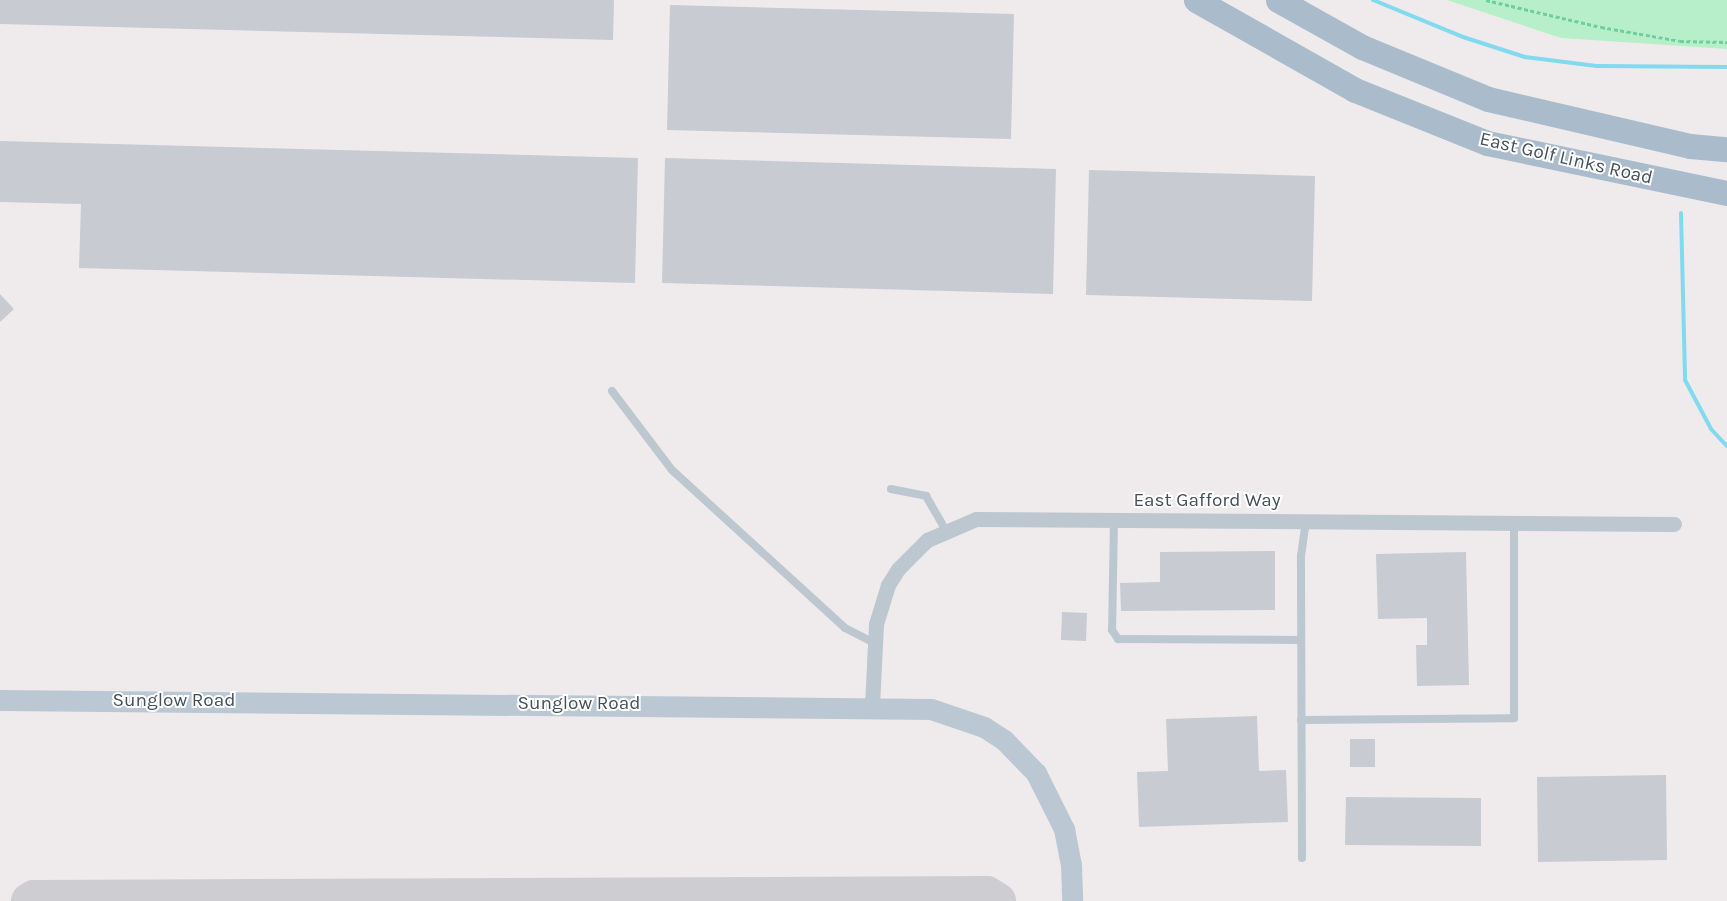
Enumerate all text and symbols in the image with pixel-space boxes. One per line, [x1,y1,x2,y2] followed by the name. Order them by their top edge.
[1477,128,1655,190] street label: East Golf Links Road
[1133,490,1281,512] street label: East Gafford Way
[113,690,235,712] street label: Sunglow Road
[518,693,640,715] street label: Sunglow Road

